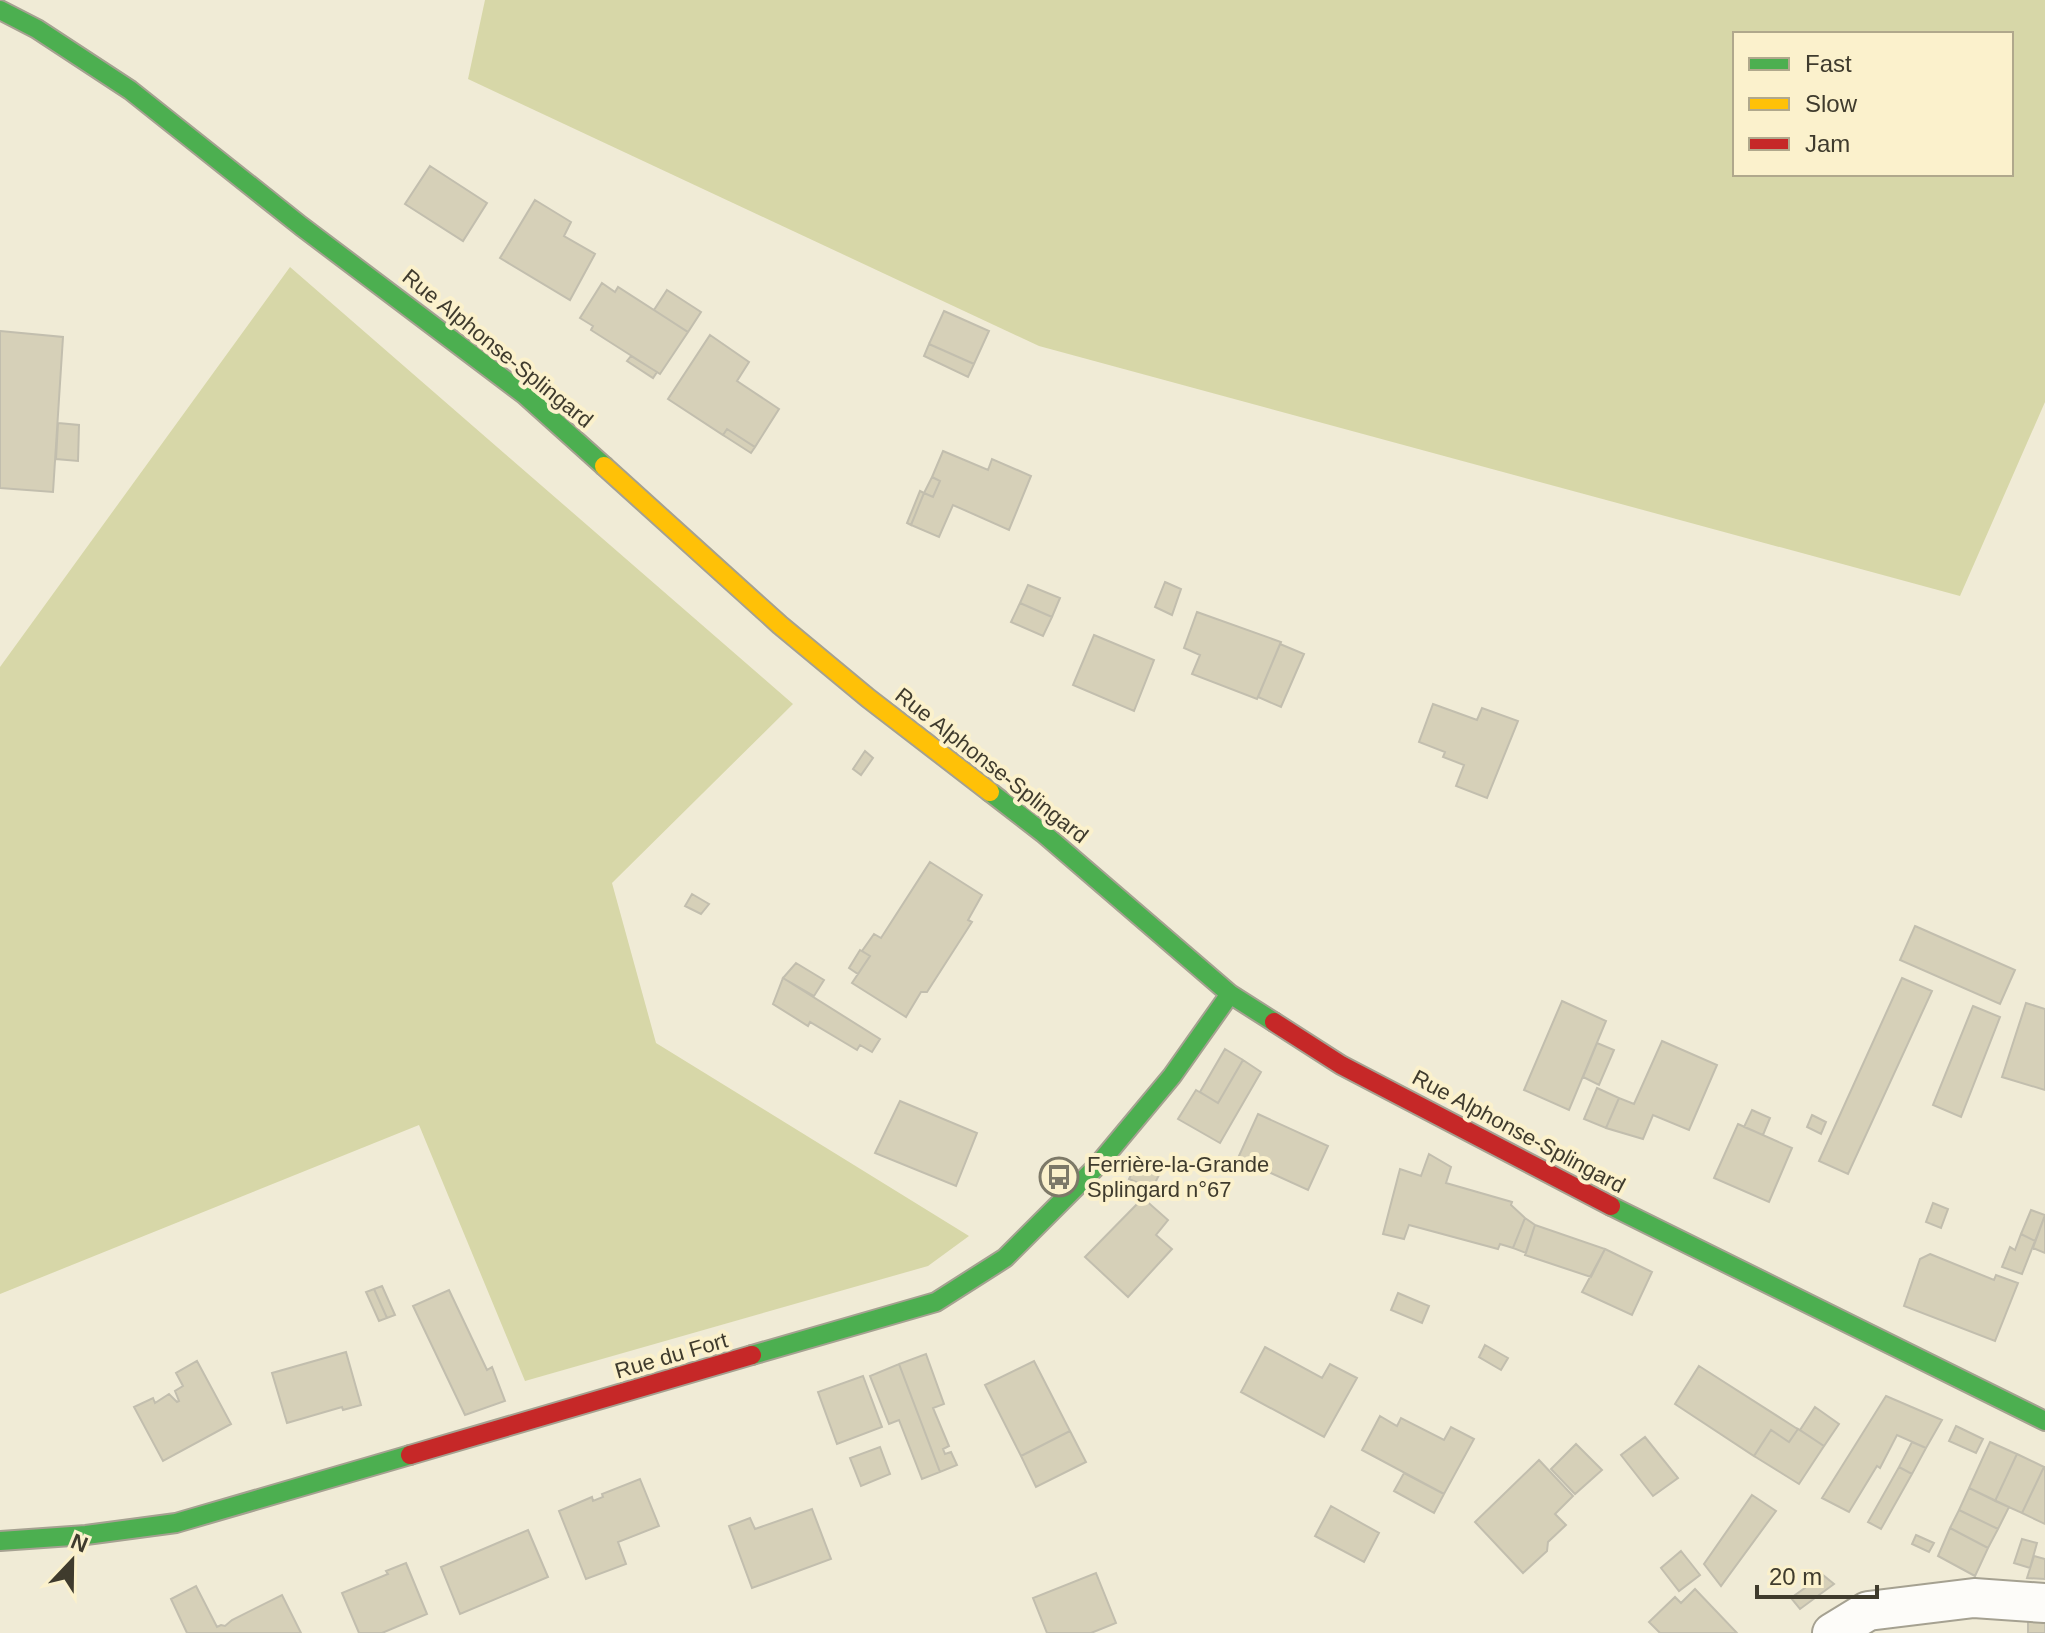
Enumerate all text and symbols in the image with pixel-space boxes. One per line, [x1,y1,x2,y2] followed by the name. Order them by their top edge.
[1733,32,2013,176] legend
[1805,50,1852,77] text: Fast
[1805,90,1858,117] text: Slow
[1805,130,1850,157] text: Jam
[398,264,598,433] street label: Rue Alphonse-Splingard
[891,683,1093,848] street label: Rue Alphonse-Splingard
[1408,1065,1629,1198] street label: Rue Alphonse-Splingard
[1087,1152,1269,1202] place label: Ferrière-la-Grande Splingard n°67
[1038,1156,1080,1198] bus stop icon: Ferrière-la-Grande Splingard n°67
[612,1327,730,1384] street label: Rue du Fort
[32,1521,112,1601] north arrow
[67,1528,91,1557] text: N
[1757,1549,1877,1599] scale bar
[1769,1563,1822,1590] text: 20 m

